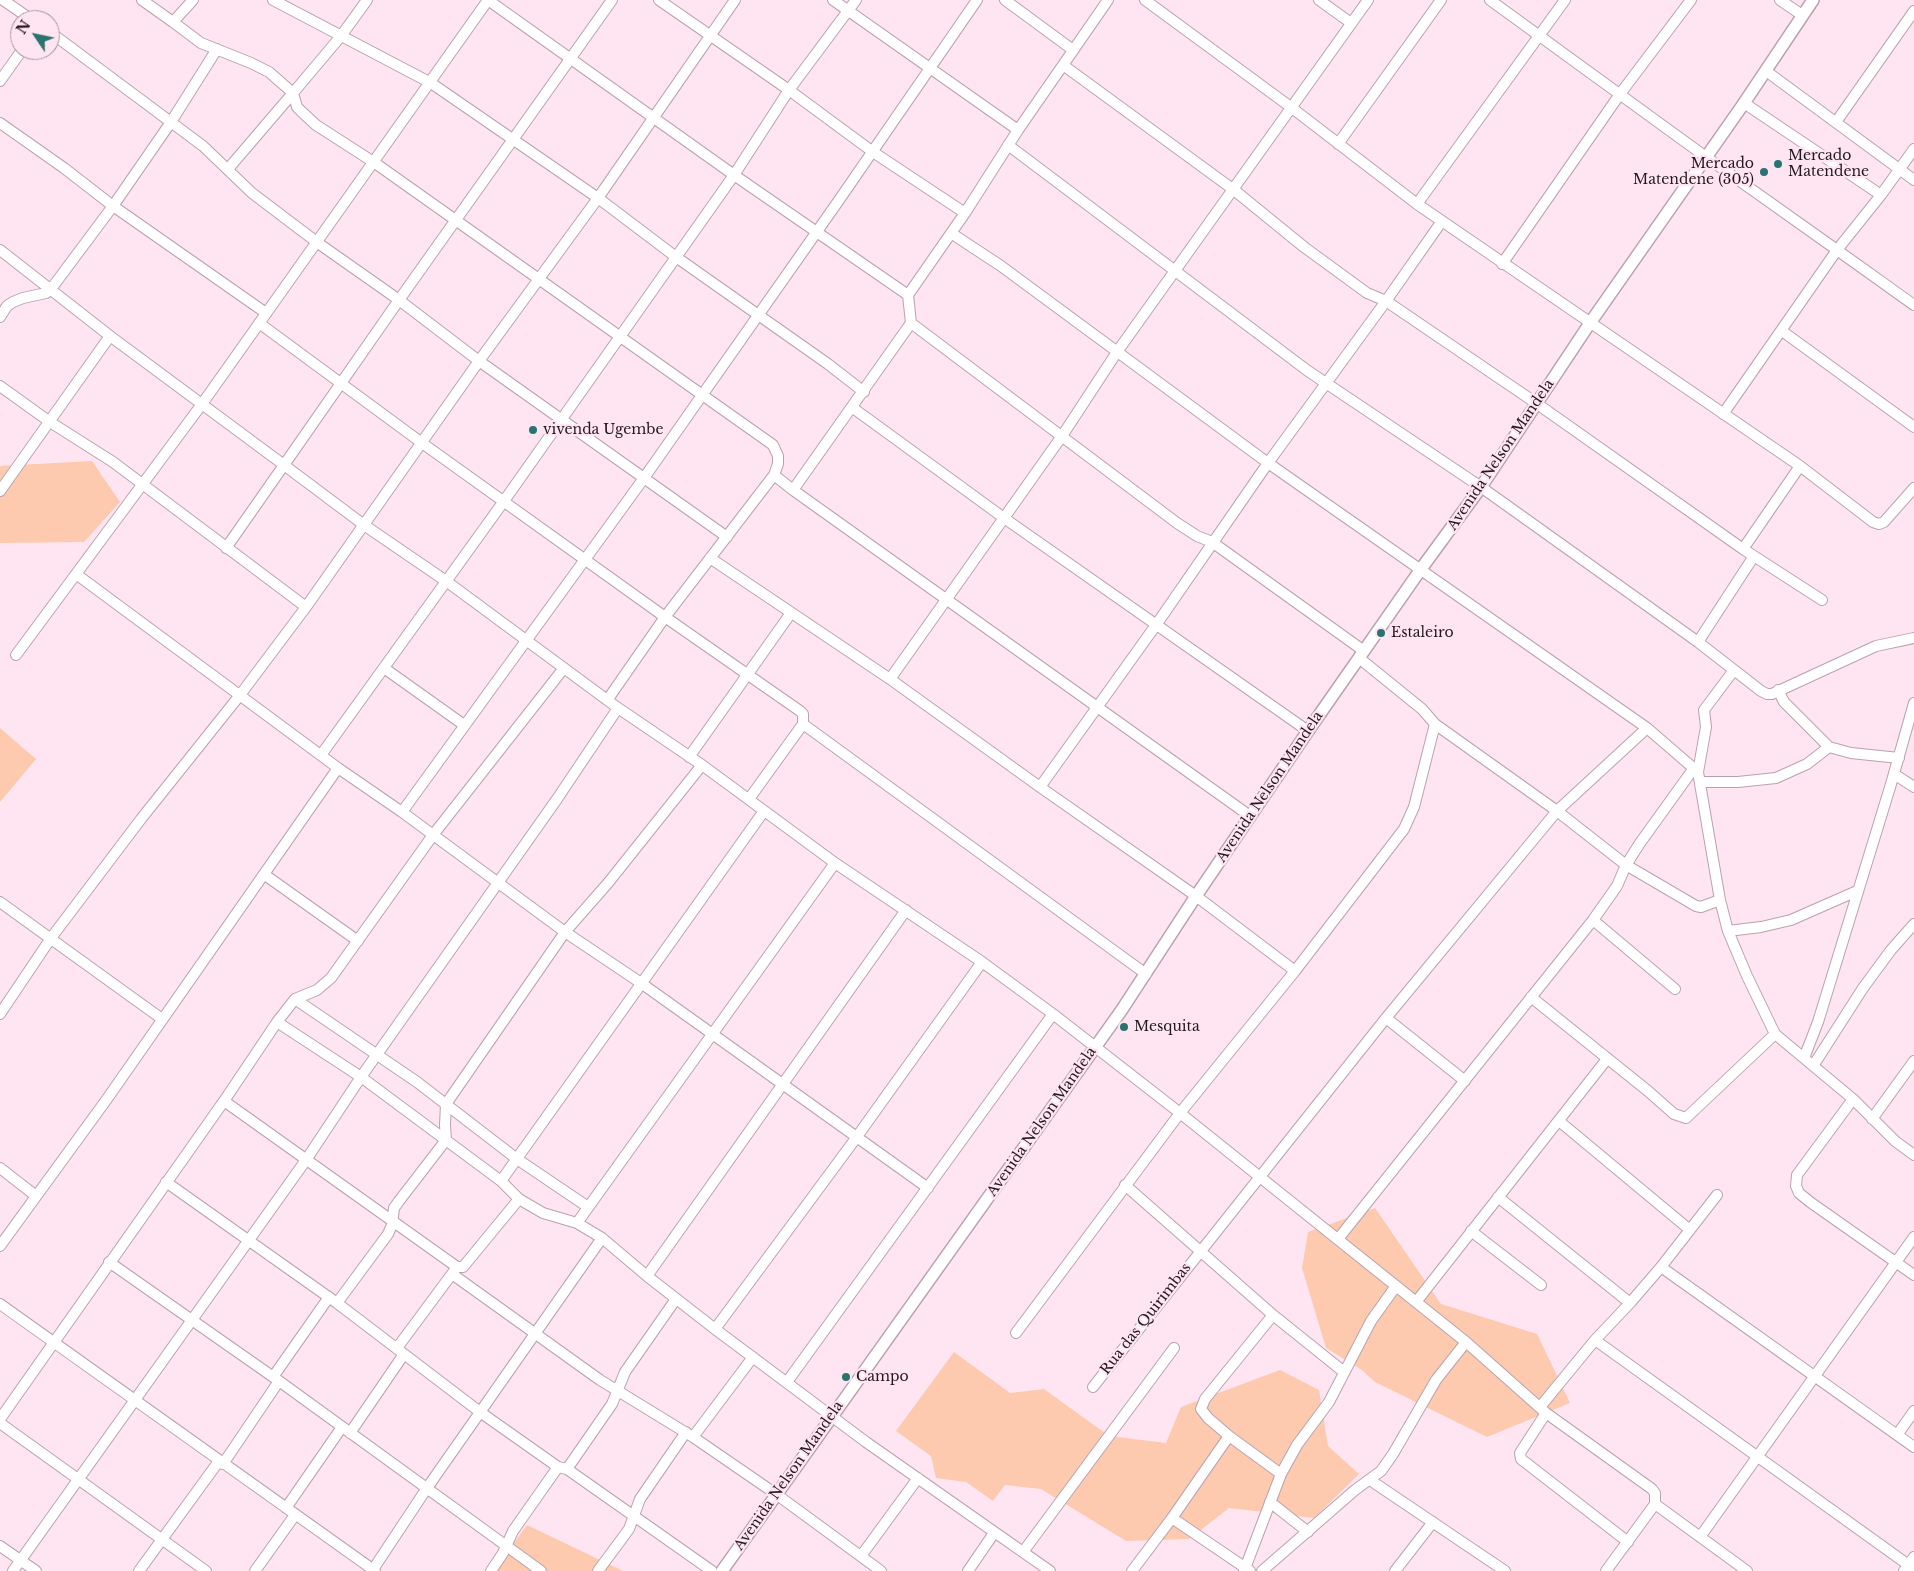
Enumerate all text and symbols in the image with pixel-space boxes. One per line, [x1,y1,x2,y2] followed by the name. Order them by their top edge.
[10,10,60,60] north arrow
[12,17,35,38] text: N
[1788,148,1869,180] place label: Mercado Matendene
[1633,156,1754,188] place label: Mercado Matendene (305)
[1772,158,1784,170] marker: Mercado Matendene
[1758,166,1770,178] marker: Mercado Matendene (305)
[1444,376,1558,534] street label: Avenida Nelson Mandela
[543,422,663,438] place label: vivenda Ugembe
[527,424,539,436] marker: vivenda Ugembe
[1391,625,1454,641] place label: Estaleiro
[1375,627,1387,639] marker: Estaleiro
[1213,708,1327,866] street label: Avenida Nelson Mandela
[1134,1019,1200,1035] place label: Mesquita
[1118,1021,1130,1033] marker: Mesquita
[984,1044,1100,1200] street label: Avenida Nelson Mandela
[1097,1260,1195,1378] street label: Rua das Quirimbas
[856,1369,909,1385] place label: Campo
[840,1371,852,1383] marker: Campo
[731,1398,847,1554] street label: Avenida Nelson Mandela

